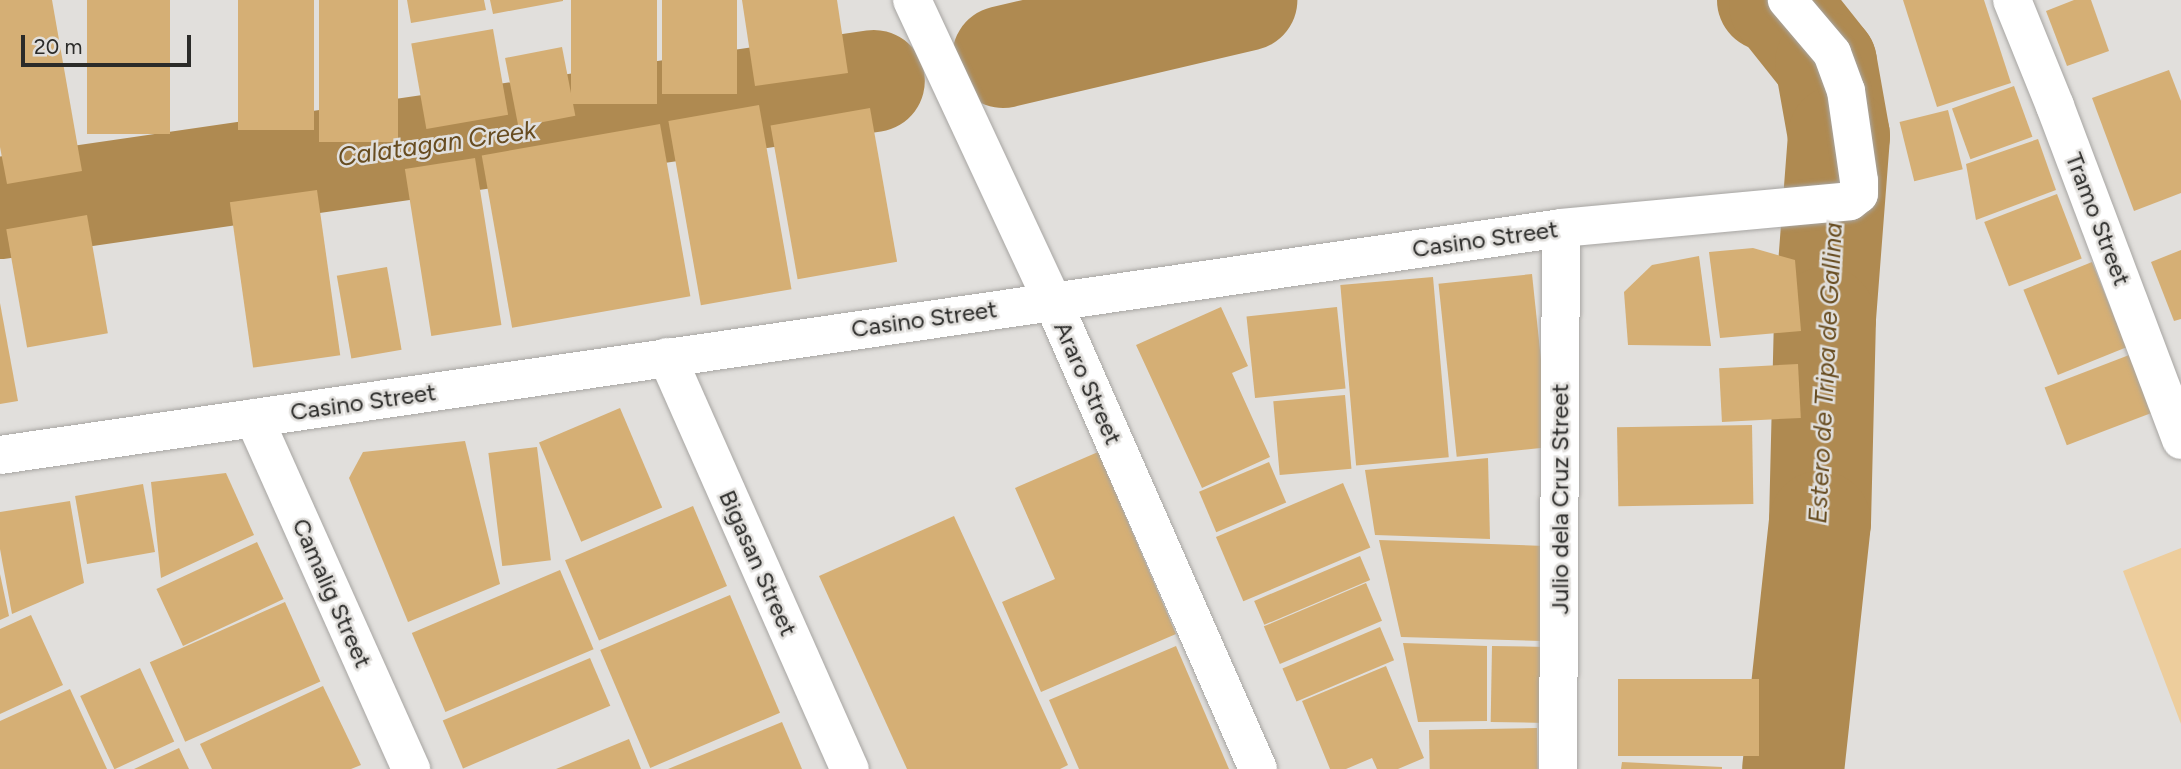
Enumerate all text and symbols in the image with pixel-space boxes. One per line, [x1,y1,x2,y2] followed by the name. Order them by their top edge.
[24,21,194,65] scale bar
[34,34,82,59] text: 20 m
[336,115,538,173] water label: Calatagan Creek
[2059,149,2137,289] street label: Tramo Street
[1410,215,1560,263] street label: Casino Street
[1803,222,1849,524] water label: Estero de Tripa de Gallina
[849,295,999,343] street label: Casino Street
[1048,317,1128,449] street label: Araro Street
[288,378,438,426] street label: Casino Street
[1546,384,1574,614] street label: Julio dela Cruz Street
[713,486,803,640] street label: Bigasan Street
[286,514,378,672] street label: Camalig Street

